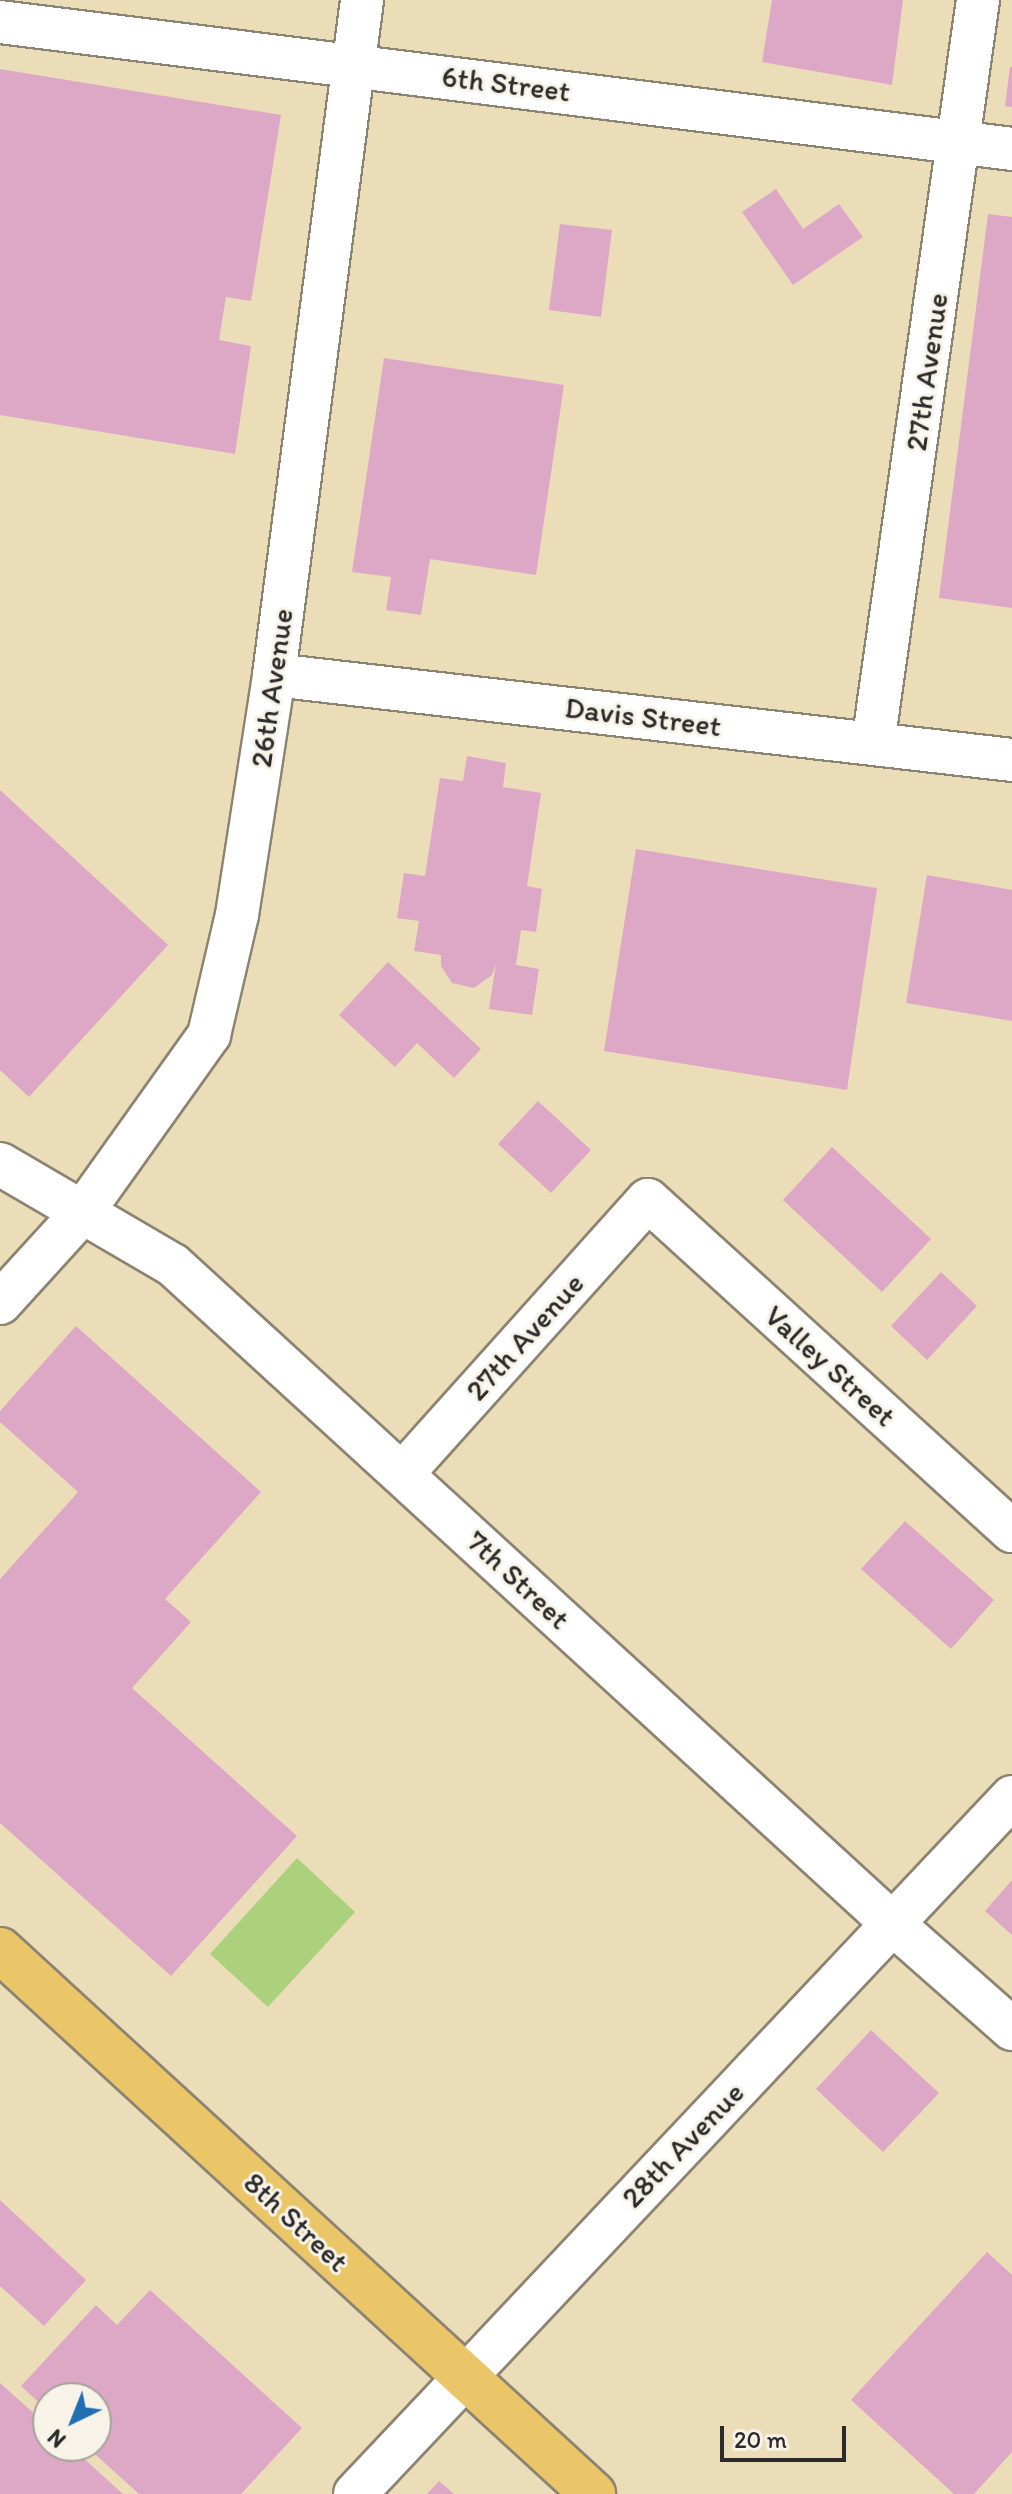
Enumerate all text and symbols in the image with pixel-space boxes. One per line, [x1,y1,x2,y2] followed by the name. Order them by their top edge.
[440,58,572,110] street label: 6th Street
[898,291,956,453] street label: 27th Avenue
[243,607,301,769] street label: 26th Avenue
[563,690,723,744] street label: Davis Street
[459,1266,591,1408] street label: 27th Avenue
[757,1298,903,1434] street label: Valley Street
[459,1523,577,1637] street label: 7th Street
[615,2075,751,2215] street label: 28th Avenue
[237,2165,355,2279] street label: 8th Street
[32,2382,112,2462] north arrow
[724,2410,850,2460] scale bar
[42,2424,71,2453] text: N
[734,2425,787,2454] text: 20 m

